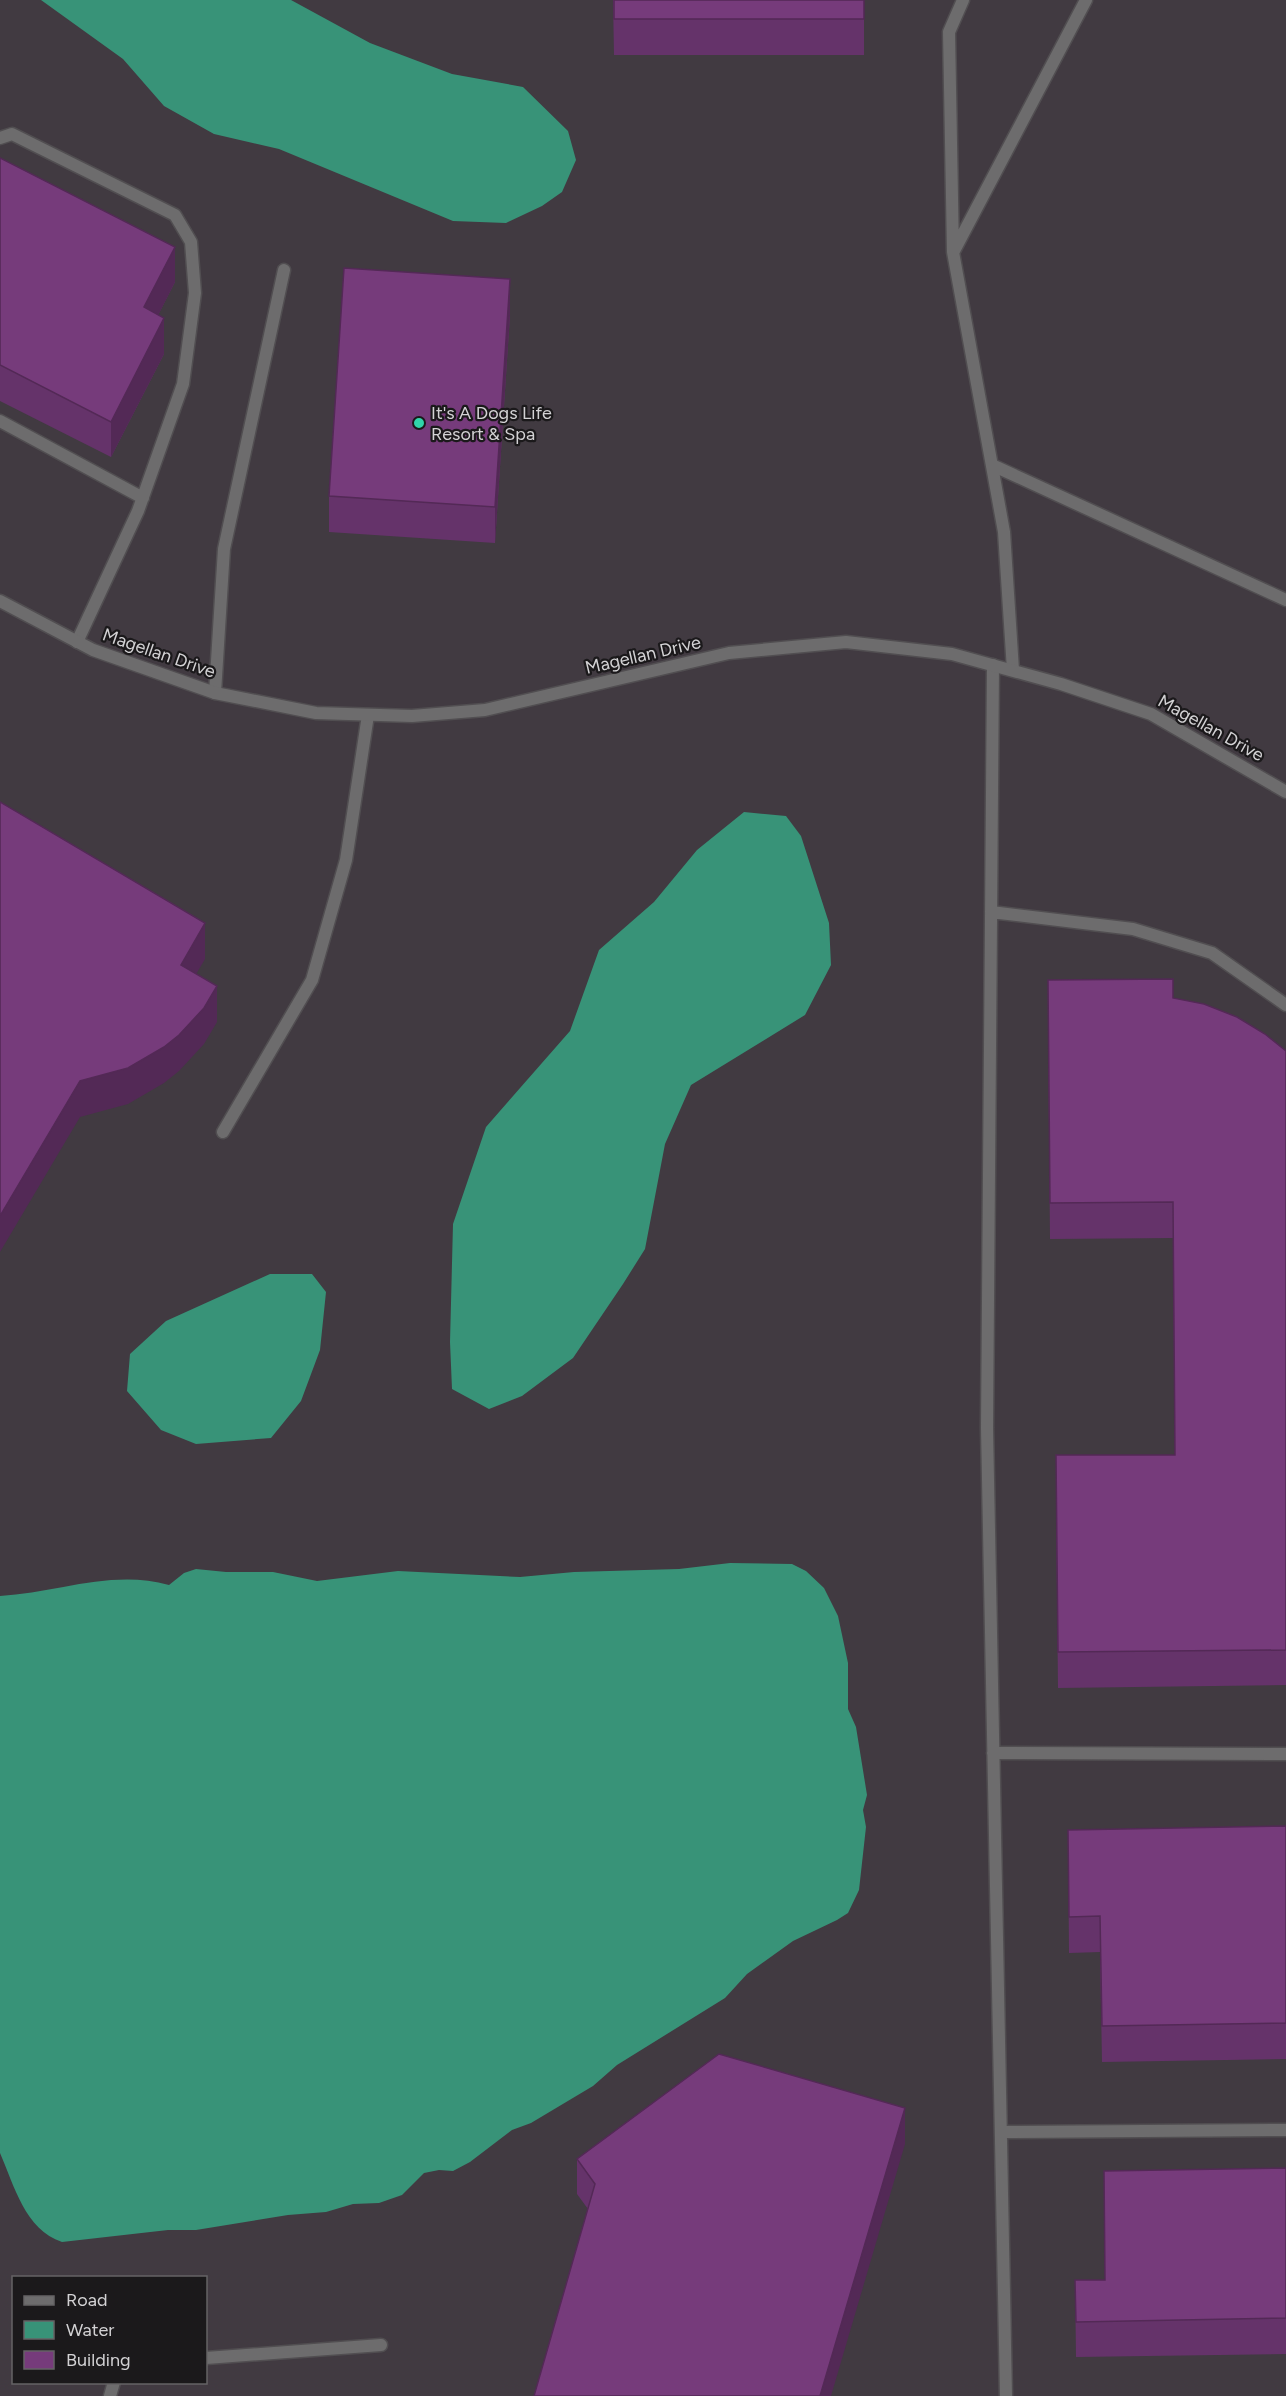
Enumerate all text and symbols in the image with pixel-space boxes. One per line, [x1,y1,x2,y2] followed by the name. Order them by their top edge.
[431,402,552,445] place label: It's A Dogs Life Resort & Spa
[412,416,426,430] marker: It's A Dogs Life Resort & Spa
[100,623,219,683] street label: Magellan Drive
[583,631,703,679] street label: Magellan Drive
[1154,690,1268,766] street label: Magellan Drive
[12,2276,207,2384] legend
[66,2289,107,2311] text: Road
[66,2319,114,2341] text: Water
[66,2349,131,2371] text: Building

